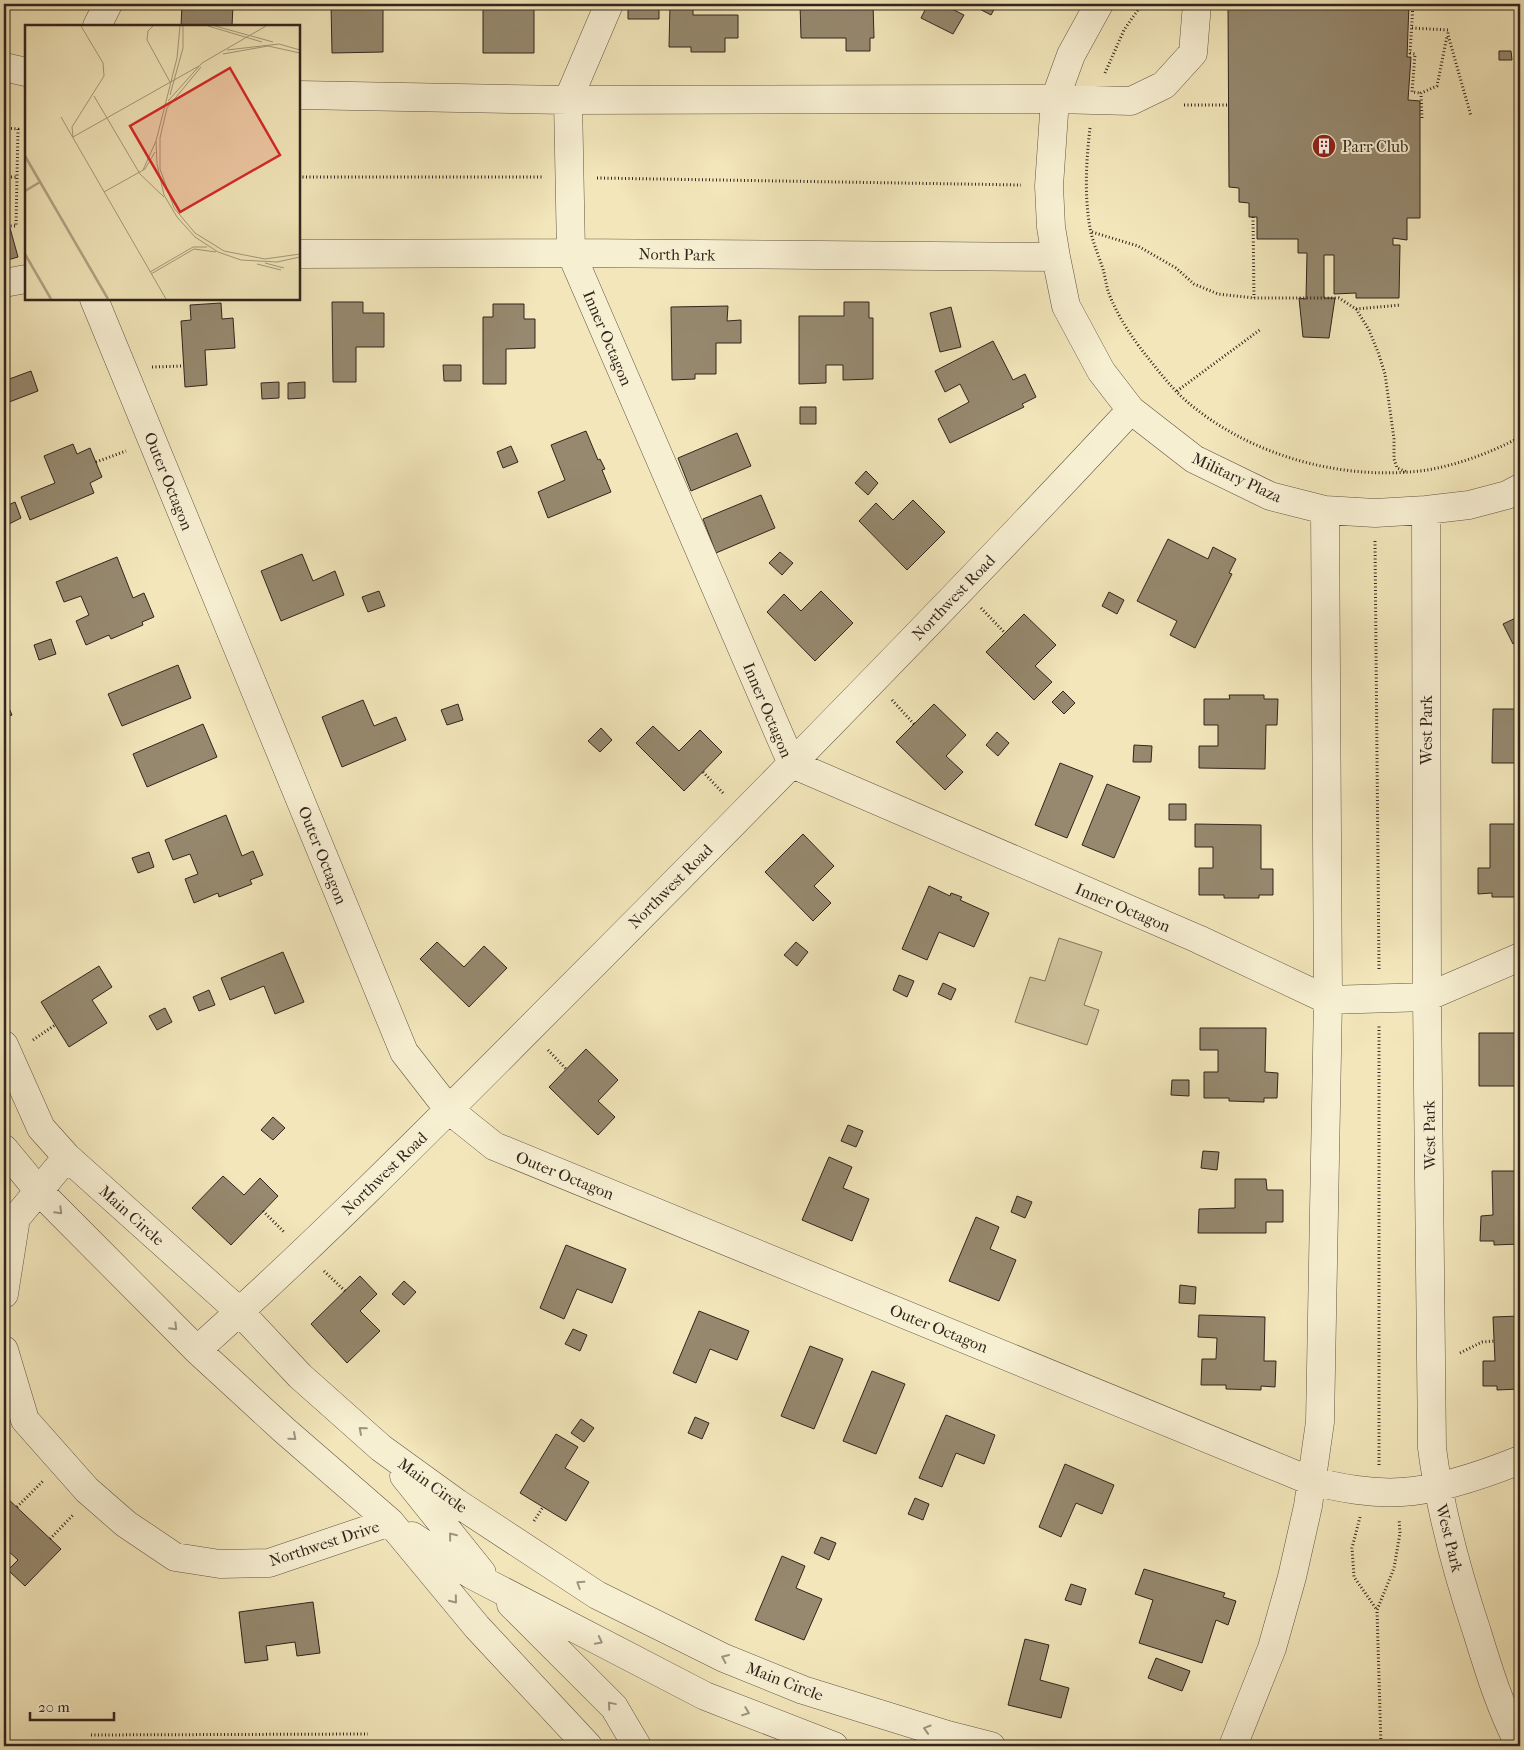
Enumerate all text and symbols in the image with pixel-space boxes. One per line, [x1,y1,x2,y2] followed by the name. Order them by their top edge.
[25,25,300,300] inset map
[1311,133,1337,159] building icon: Parr Club
[1342,137,1408,156] place label: Parr Club
[638,244,716,265] street label: North Park
[579,288,636,389] street label: Inner Octagon
[140,429,197,534] street label: Outer Octagon
[1189,449,1285,507] street label: Military Plaza
[908,551,999,644] street label: Northwest Road
[739,660,796,761] street label: Inner Octagon
[1417,695,1436,766] street label: West Park
[294,803,351,908] street label: Outer Octagon
[624,840,717,932] street label: Northwest Road
[1072,879,1174,936] street label: Inner Octagon
[1419,1099,1440,1171] street label: West Park
[338,1128,431,1219] street label: Northwest Road
[513,1147,617,1204] street label: Outer Octagon
[95,1181,168,1250] street label: Main Circle
[53,1205,62,1214] one-way arrow
[887,1300,991,1357] street label: Outer Octagon
[168,1321,177,1330] one-way arrow
[358,1427,367,1436] one-way arrow
[287,1432,296,1441] one-way arrow
[394,1454,471,1517] street label: Main Circle
[1432,1501,1467,1575] street label: West Park
[267,1517,382,1570] street label: Northwest Drive
[450,1533,458,1542] one-way arrow
[576,1581,586,1590] one-way arrow
[449,1594,457,1603] one-way arrow
[594,1635,603,1645] one-way arrow
[721,1653,730,1664] one-way arrow
[744,1658,826,1705] street label: Main Circle
[30,1690,114,1722] scale bar
[38,1698,70,1716] text: 20 m
[608,1702,617,1711] one-way arrow
[741,1706,749,1716] one-way arrow
[924,1724,932,1734] one-way arrow

